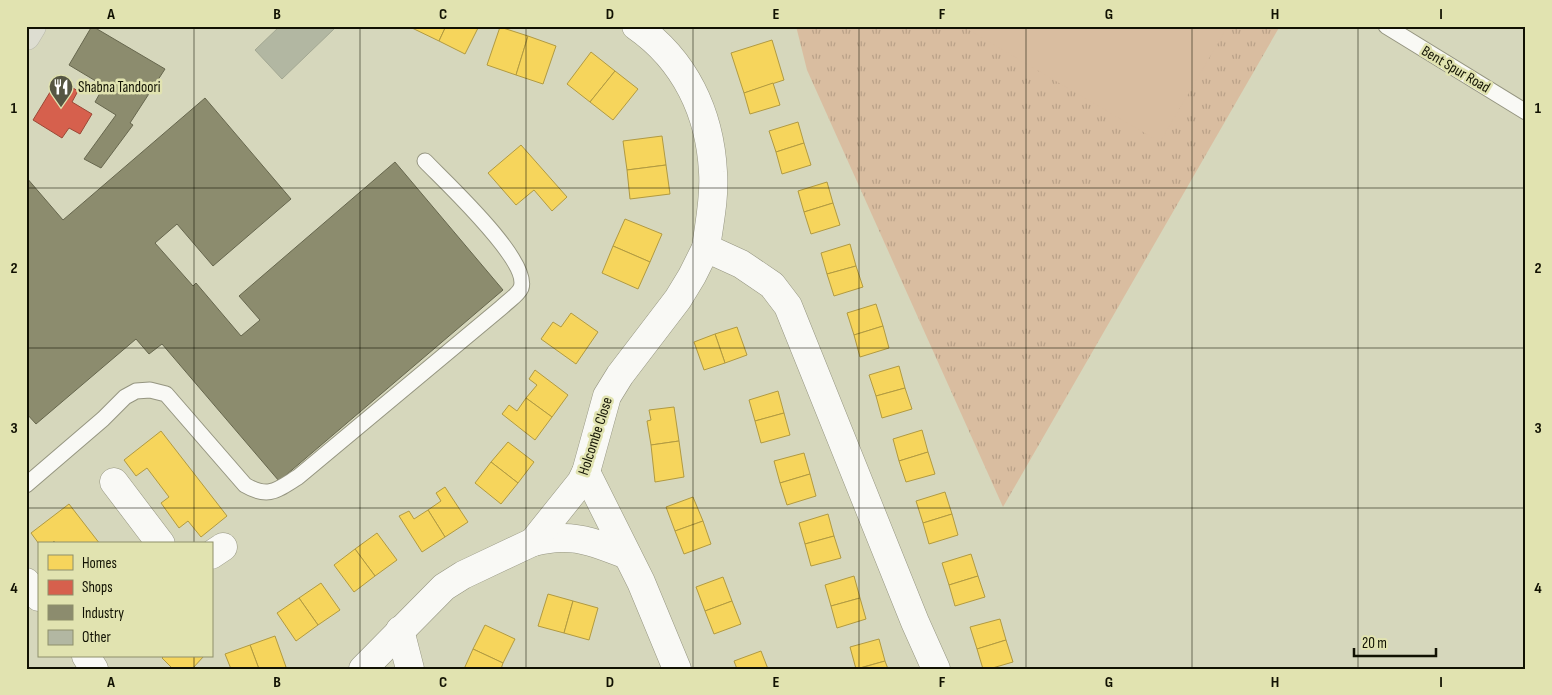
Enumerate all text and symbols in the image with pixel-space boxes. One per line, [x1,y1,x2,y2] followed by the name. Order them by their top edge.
[106,5,115,24] text: A
[273,5,281,24] text: B
[439,5,447,24] text: C
[606,5,614,24] text: D
[773,5,780,24] text: E
[939,5,946,24] text: F
[1105,5,1113,24] text: G
[1271,5,1279,24] text: H
[1439,5,1443,24] text: I
[1418,42,1494,97] street label: Bent Spur Road
[48,74,74,108] restaurant icon: Shabna Tandoori
[78,78,161,97] place label: Shabna Tandoori
[11,99,18,118] text: 1
[1535,99,1542,118] text: 1
[10,259,18,278] text: 2
[1534,259,1542,278] text: 2
[574,395,617,478] street label: Holcombe Close
[10,419,18,438] text: 3
[1534,419,1542,438] text: 3
[38,542,212,658] legend
[82,554,117,573] text: Homes
[82,578,113,597] text: Shops
[10,579,18,598] text: 4
[1534,579,1542,598] text: 4
[82,604,124,623] text: Industry
[1354,625,1437,657] scale bar
[82,628,111,647] text: Other
[1362,634,1387,653] text: 20 m
[106,673,115,692] text: A
[273,673,281,692] text: B
[439,673,447,692] text: C
[606,673,614,692] text: D
[773,673,780,692] text: E
[939,673,946,692] text: F
[1105,673,1113,692] text: G
[1271,673,1279,692] text: H
[1439,673,1443,692] text: I

